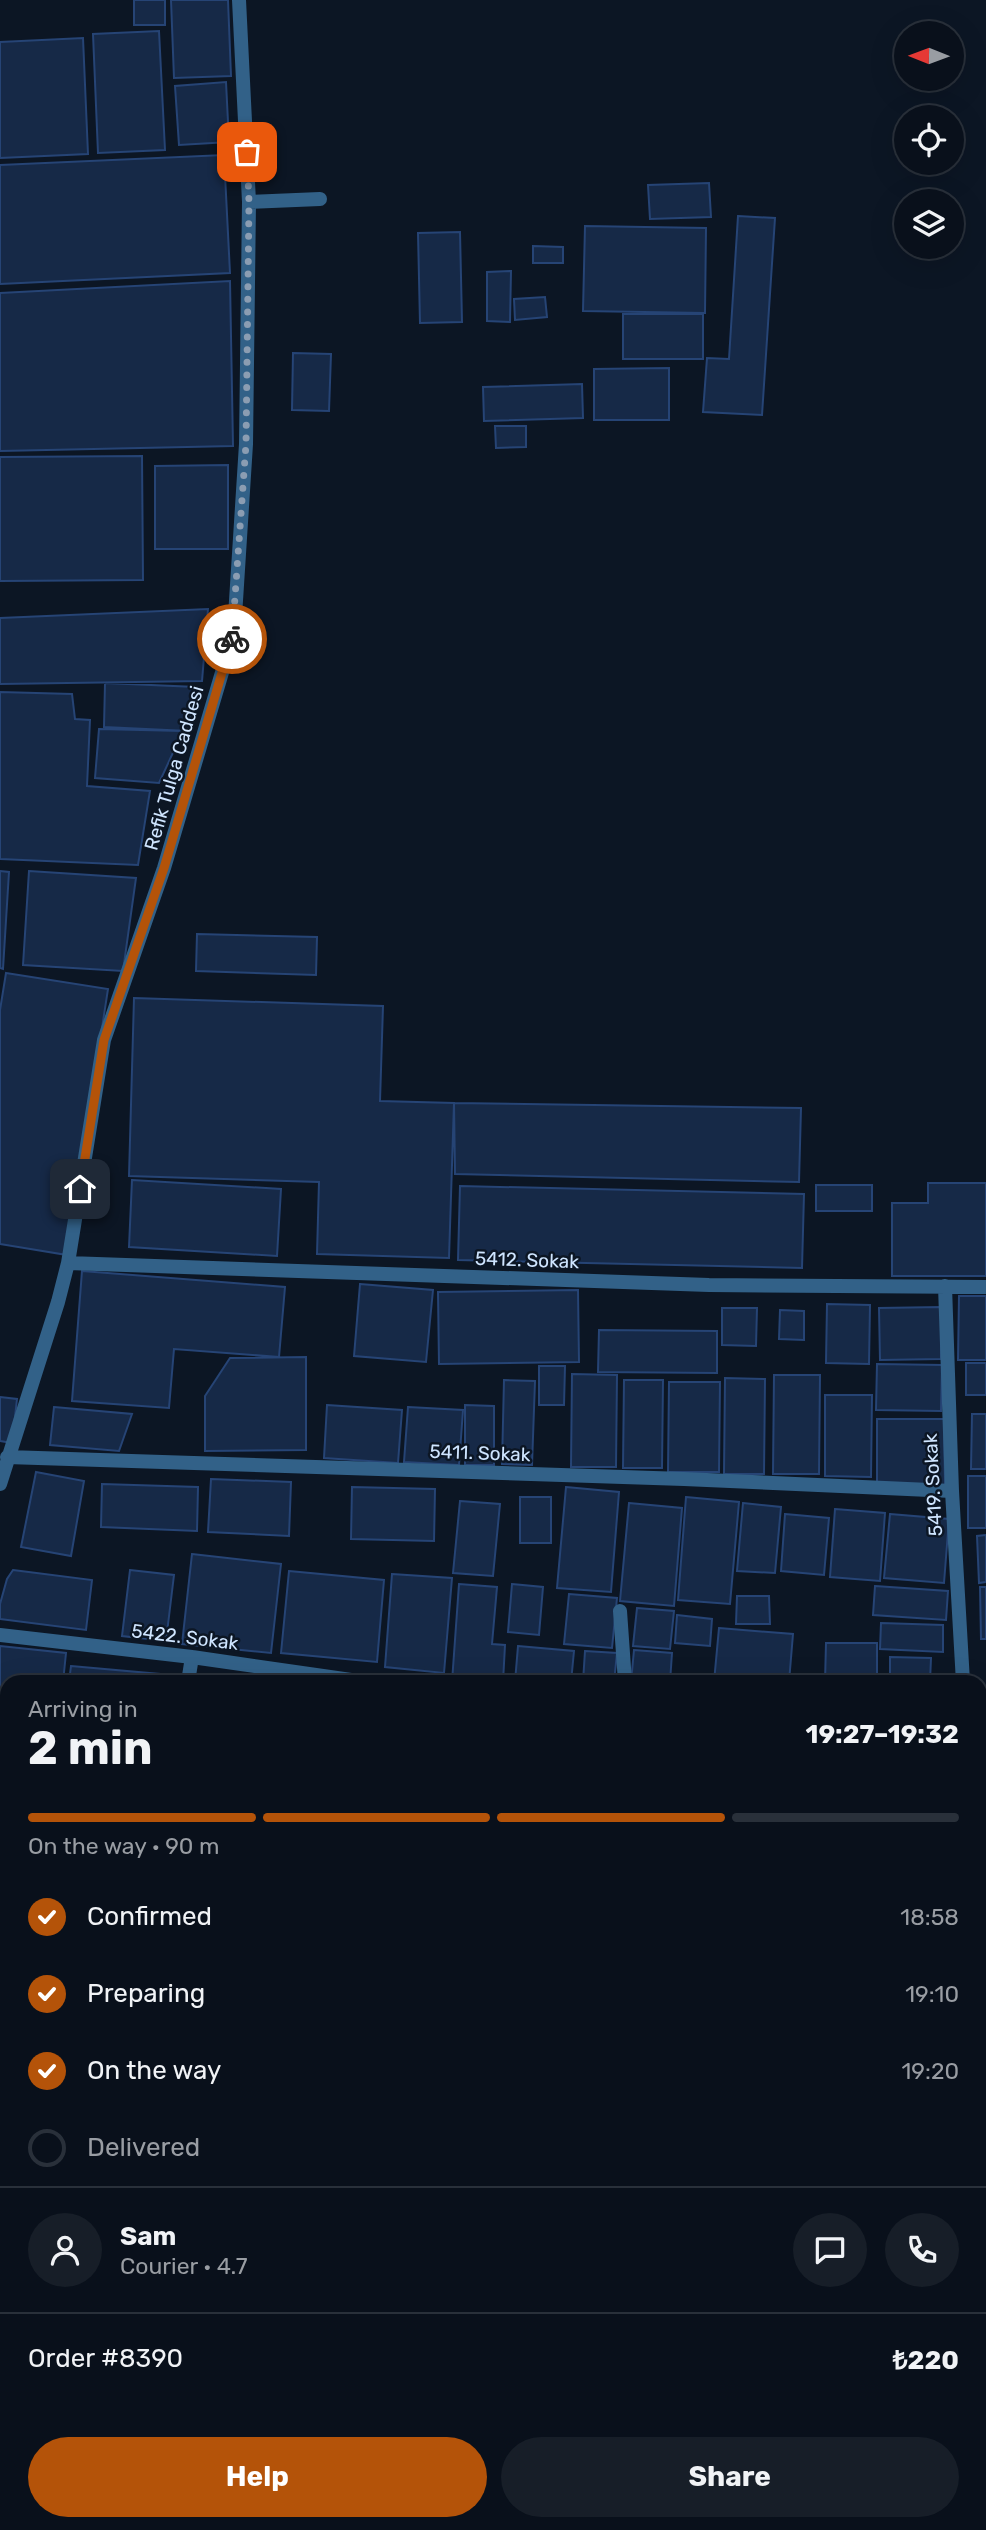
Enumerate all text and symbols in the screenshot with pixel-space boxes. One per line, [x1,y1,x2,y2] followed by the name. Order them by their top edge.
[894,21,964,91] north arrow
[894,21,964,259] map controls
[894,105,964,175] button: locate
[217,122,277,182] pin
[228,133,266,171] icon: bag
[894,189,964,259] button: layers
[197,604,267,674] courier
[213,620,251,658] icon: bike
[140,683,208,853] street label: Refik Tulga Caddesi
[50,1159,110,1219] pin
[61,1170,99,1208] icon: home
[475,1247,580,1273] street label: 5412. Sokak
[919,1433,947,1537] street label: 5419. Sokak
[429,1440,531,1466] street label: 5411. Sokak
[130,1619,240,1655] street label: 5422. Sokak
[28,1695,138,1723] text: Arriving in
[805,1719,959,1750] text: 19:27–19:32
[28,1721,153,1776] text: 2 min
[28,1832,219,1860] text: On the way · 90 m
[28,1898,66,1936] icon: check
[87,1901,212,1932] text: Confirmed
[900,1903,959,1931] text: 18:58
[28,1975,66,2013] icon: check
[87,1978,205,2009] text: Preparing
[905,1980,959,2008] text: 19:10
[28,2052,66,2090] icon: check
[87,2055,221,2086] text: On the way
[902,2057,959,2085] text: 19:20
[87,2132,200,2163] text: Delivered
[28,2213,102,2287] button: person
[793,2213,867,2287] button: chat
[885,2213,959,2287] button: phone
[120,2221,176,2252] text: Sam
[120,2252,247,2280] text: Courier · 4.7
[28,2343,183,2374] text: Order #8390
[893,2345,959,2376] text: ₺220
[28,2437,487,2517] button: Help
[501,2437,959,2517] button: Share

